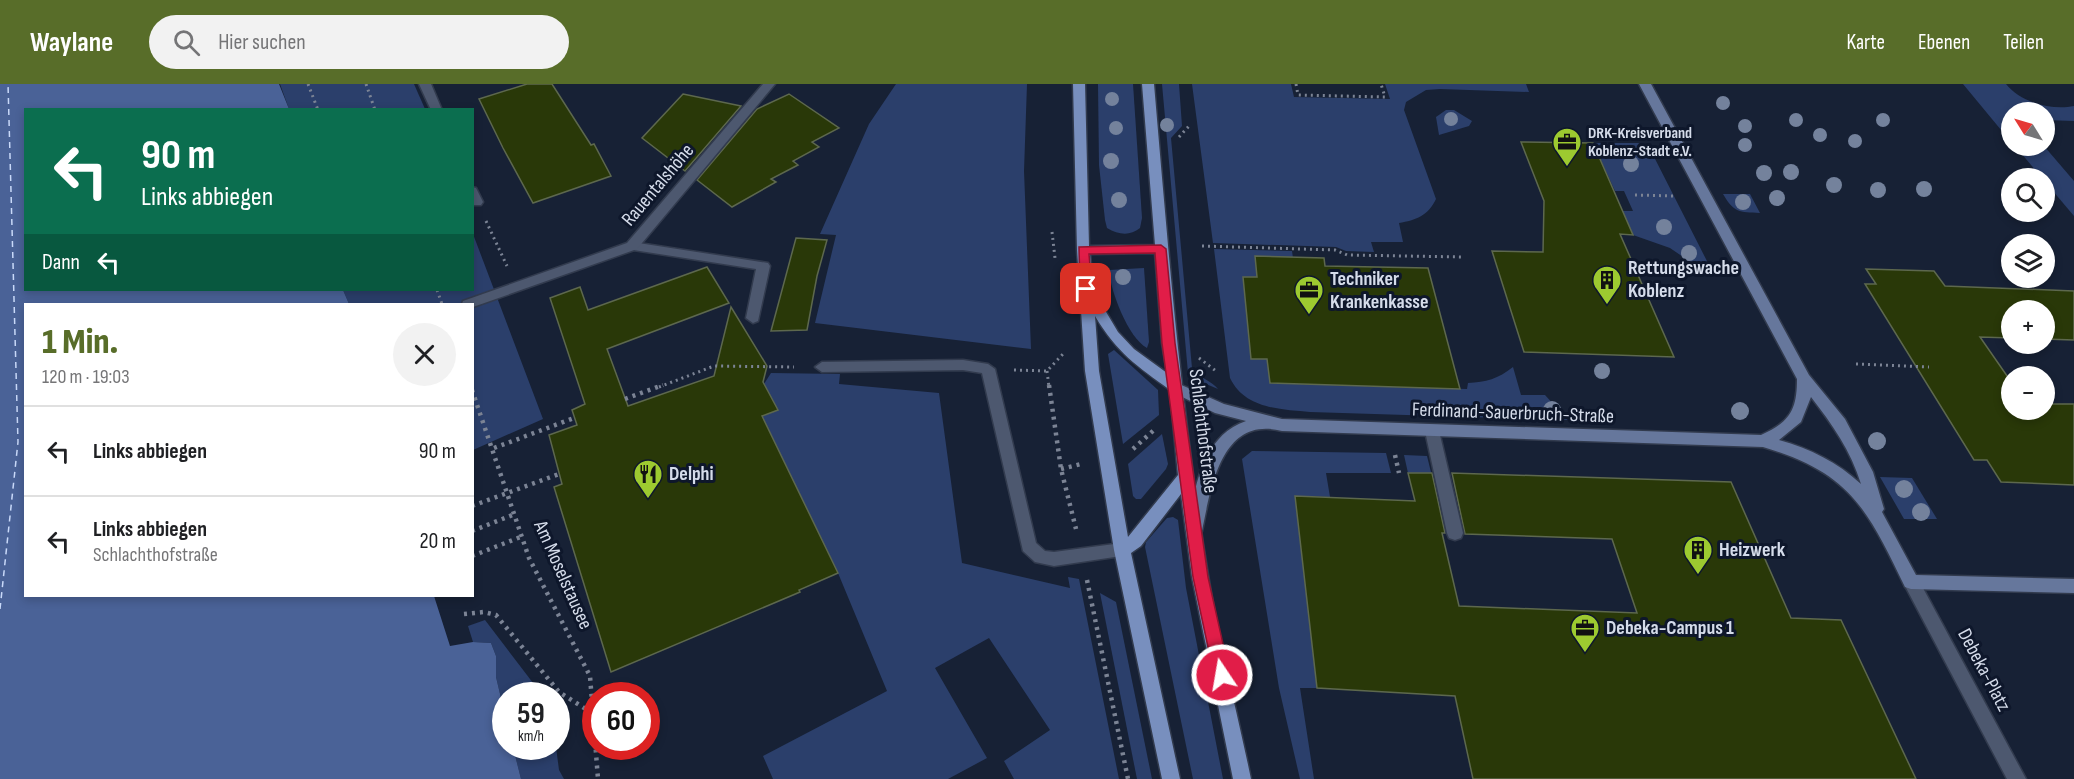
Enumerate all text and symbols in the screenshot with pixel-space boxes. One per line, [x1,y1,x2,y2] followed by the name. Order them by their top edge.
[149,15,569,69] search box
[30,26,113,59] text: Waylane
[170,26,203,59] icon: search
[218,29,306,56] text: Hier suchen
[1847,30,1885,55] text: Karte
[1918,30,1970,55] text: Ebenen
[2003,30,2044,55] text: Teilen
[2001,102,2055,156] north arrow
[2001,102,2055,420] map controls
[1588,124,1692,161] place label: DRK-Kreisverband Koblenz-Stadt e.V.
[1551,126,1583,168] office icon: DRK-Kreisverband Koblenz-Stadt e.V.
[141,130,215,181] text: 90 m
[42,132,120,210] icon: left
[617,139,699,231] street label: Rauentalshöhe
[2001,168,2055,222] button: search
[141,181,273,213] text: Links abbiegen
[2001,234,2055,288] button: layers
[92,246,125,279] icon: left
[42,249,80,276] text: Dann
[1628,256,1739,303] place label: Rettungswache Koblenz
[1060,263,1111,314] pin
[1591,264,1623,306] building icon: Rettungswache Koblenz
[1330,267,1429,314] place label: Techniker Krankenkasse
[1069,272,1102,305] icon: arrive
[1293,274,1325,316] office icon: Techniker Krankenkasse
[2001,300,2055,354] button: +
[42,321,118,364] text: 1 Min.
[393,323,456,386] button: close
[42,365,130,389] text: 120 m · 19:03
[2001,366,2055,420] button: −
[1183,368,1223,494] street label: Schlachthofstraße
[1412,397,1614,429] street label: Ferdinand-Sauerbruch-Straße
[42,435,75,468] icon: left
[93,438,207,465] text: Links abbiegen
[419,438,456,465] text: 90 m
[632,458,664,500] restaurant icon: Delphi
[669,462,714,486] place label: Delphi
[93,516,207,543] text: Links abbiegen
[528,516,598,633] street label: Am Moselstausee
[42,525,75,558] icon: left
[420,528,456,555] text: 20 m
[1682,534,1714,576] building icon: Heizwerk
[1719,538,1786,562] place label: Heizwerk
[93,543,218,567] text: Schlachthofstraße
[1569,612,1601,654] office icon: Debeka-Campus 1
[1606,616,1734,640] place label: Debeka-Campus 1
[1952,625,2016,715] street label: Debeka-Platz
[1190,643,1254,707] position arrow
[582,682,660,760] speed limit sign: 60
[517,696,545,732] text: 59
[518,727,544,746] text: km/h

